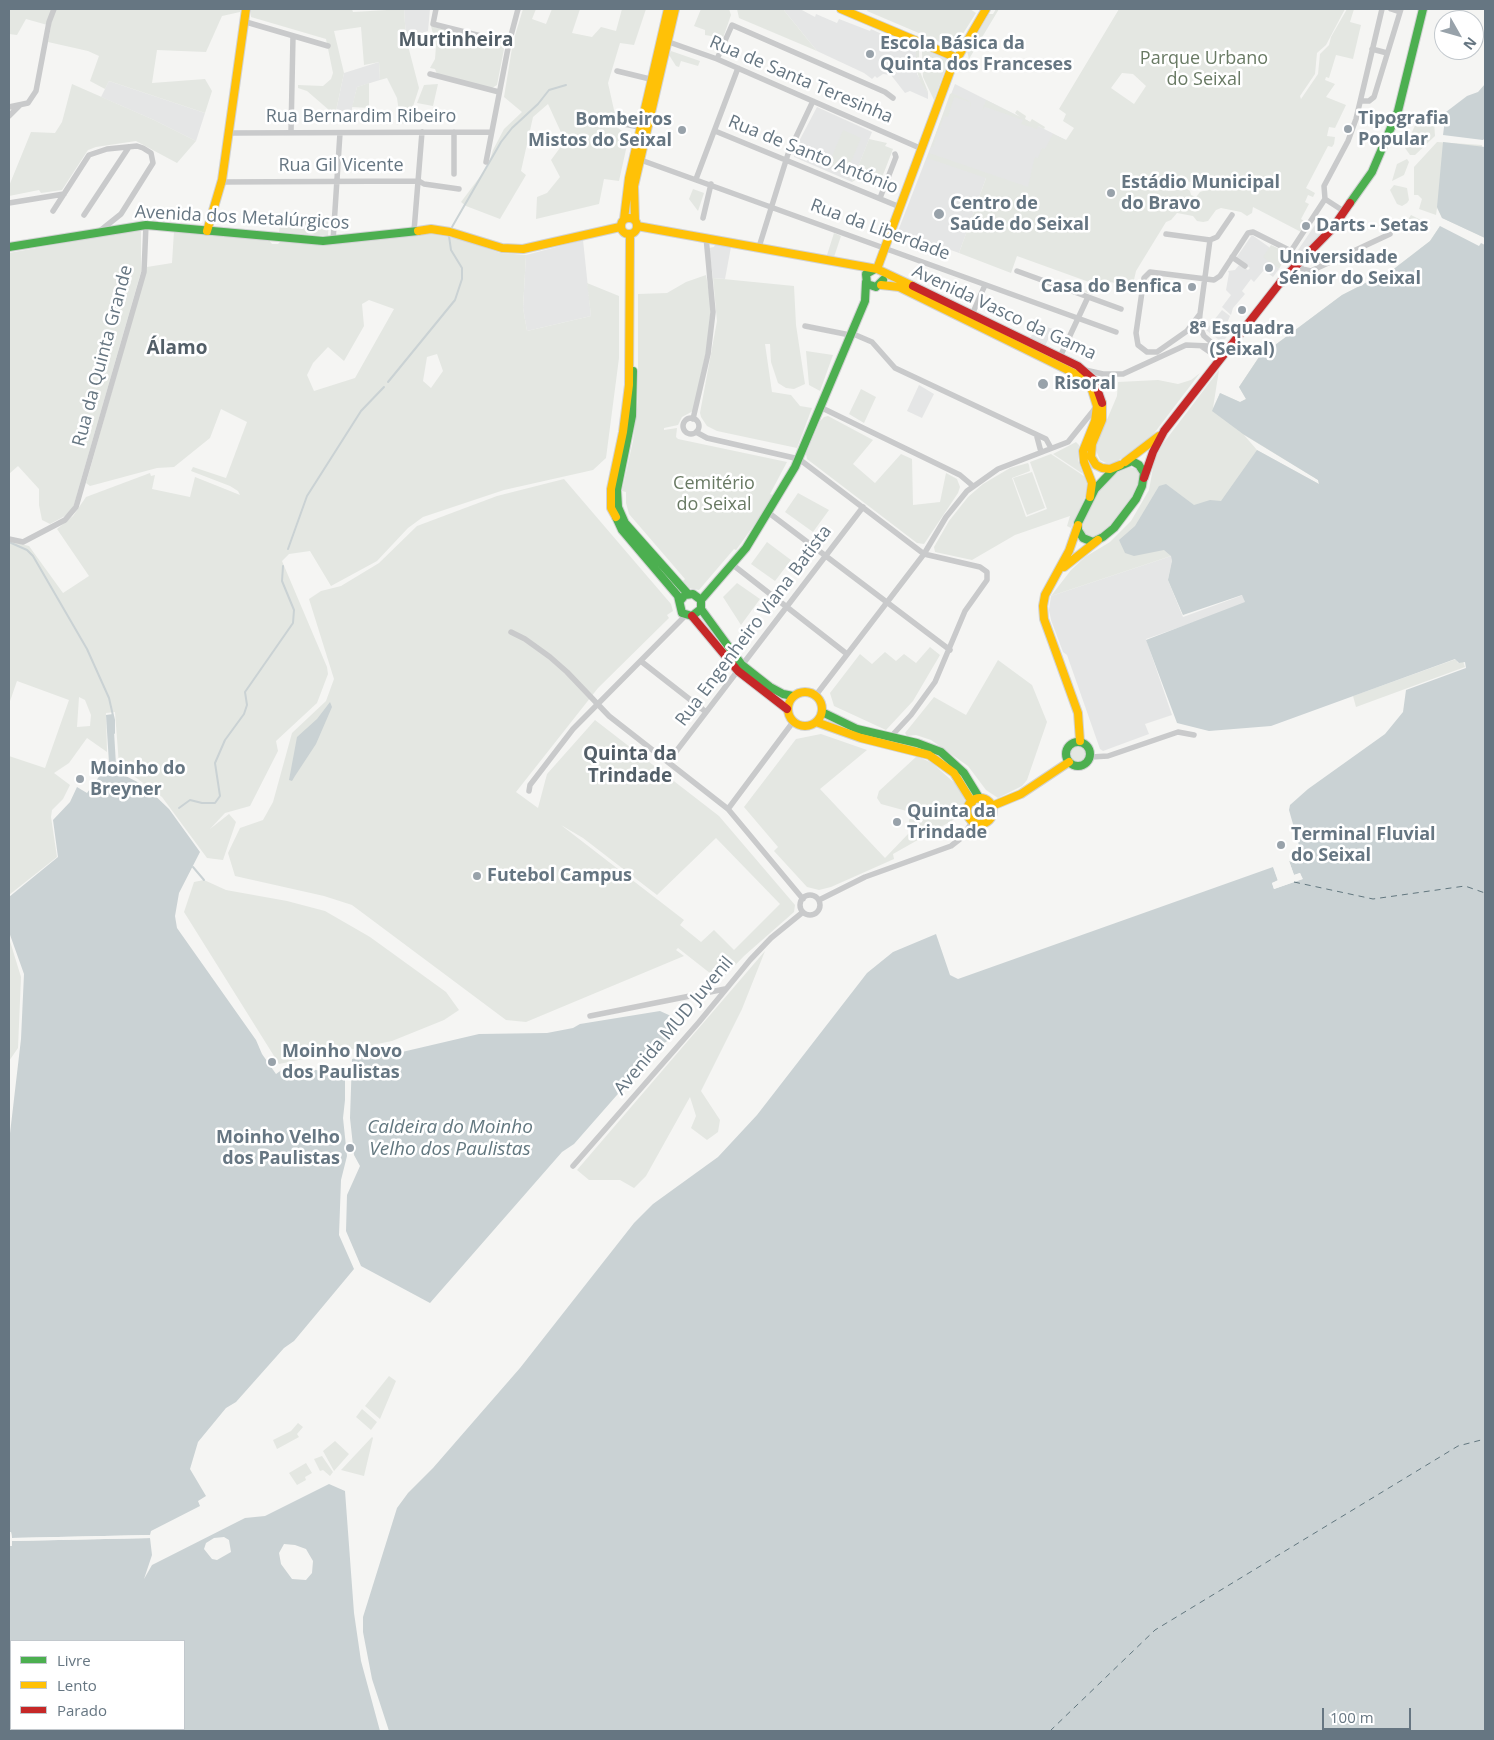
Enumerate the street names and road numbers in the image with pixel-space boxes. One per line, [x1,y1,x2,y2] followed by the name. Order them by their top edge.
[706,32,896,128] street label: Rua de Santa Teresinha
[266,106,456,128] street label: Rua Bernardim Ribeiro
[725,111,901,199] street label: Rua de Santo António
[278,155,404,177] street label: Rua Gil Vicente
[807,195,953,265] street label: Rua da Liberdade
[134,202,350,234] street label: Avenida dos Metalúrgicos
[909,261,1099,365] street label: Avenida Vasco da Gama
[68,263,138,449] street label: Rua da Quinta Grande
[671,521,837,731] street label: Rua Engenheiro Viana Batista
[610,952,738,1100] street label: Avenida MUD Juvenil

